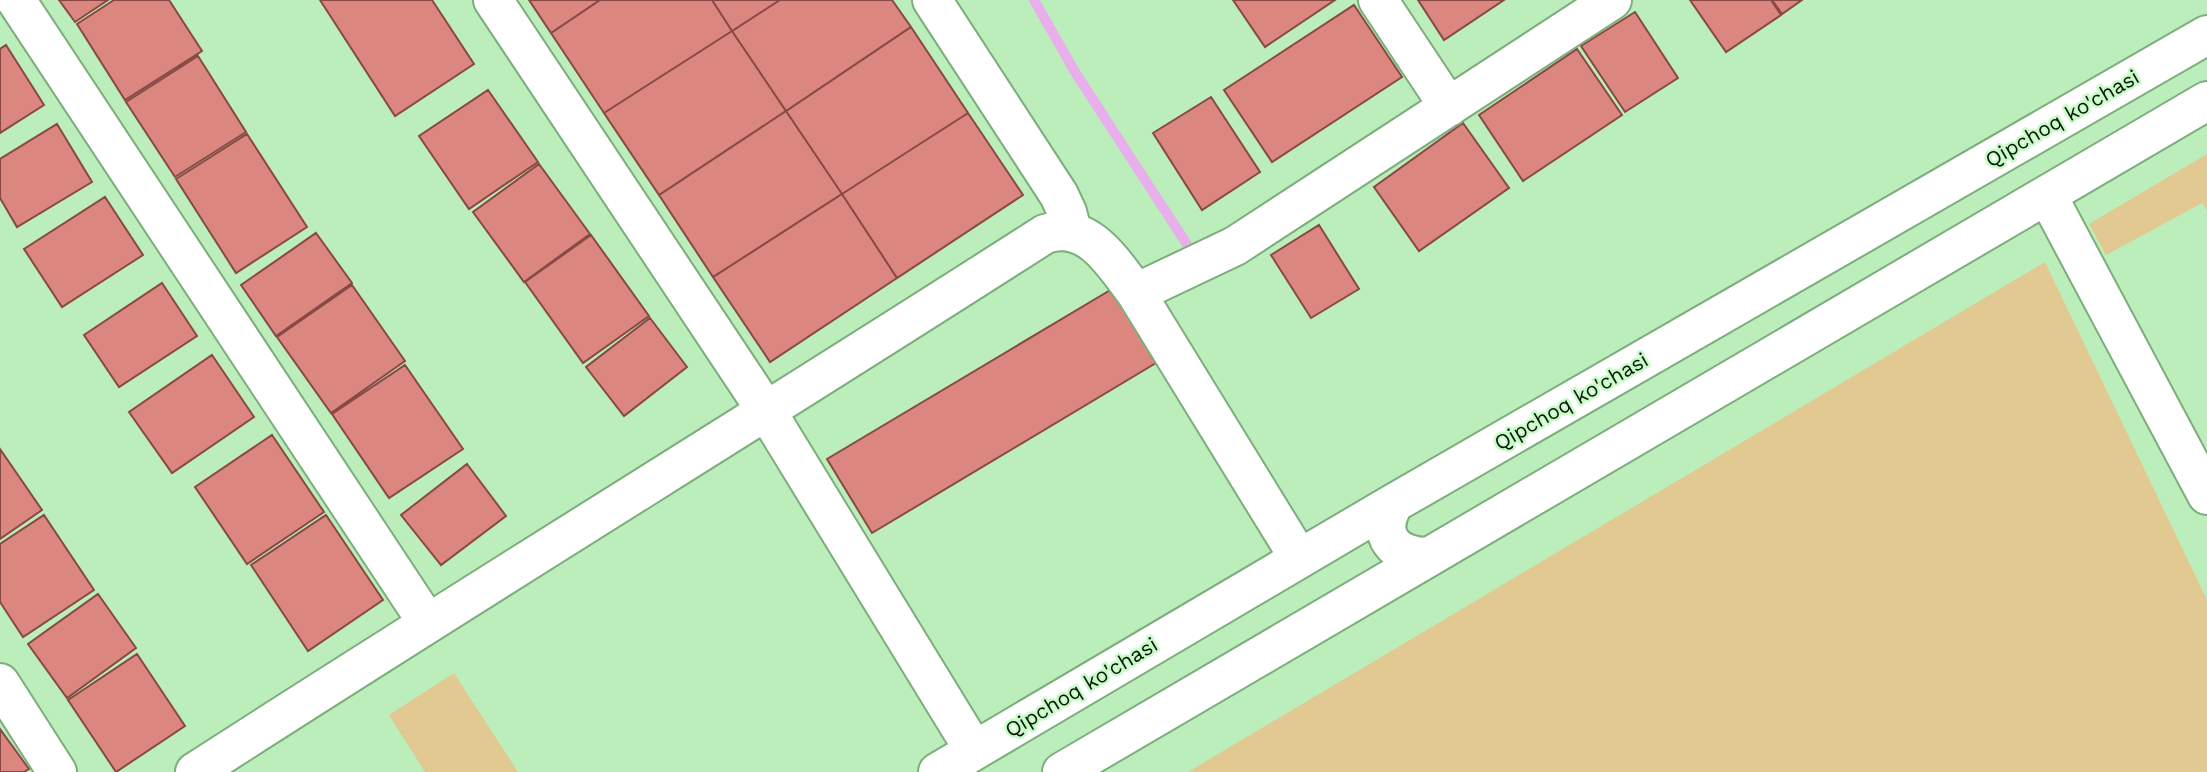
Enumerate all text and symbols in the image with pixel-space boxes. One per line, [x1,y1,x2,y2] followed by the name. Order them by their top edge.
[1981,64,2143,172] street label: Qipchoq ko'chasi
[1490,347,1652,455] street label: Qipchoq ko'chasi
[1000,632,1162,742] street label: Qipchoq ko'chasi

